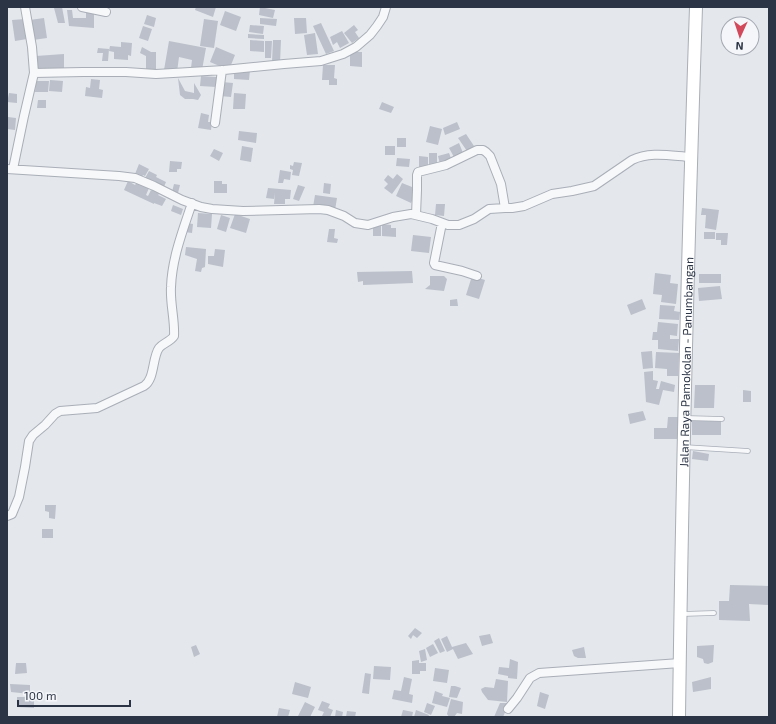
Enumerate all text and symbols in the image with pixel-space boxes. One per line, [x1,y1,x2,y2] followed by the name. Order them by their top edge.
[720,16,760,56] north arrow
[735,40,744,53] text: N
[676,257,695,467] street label: Jalan Raya Pamokolan - Panumbangan
[18,682,130,708] scale bar
[24,688,56,702] text: 100 m

